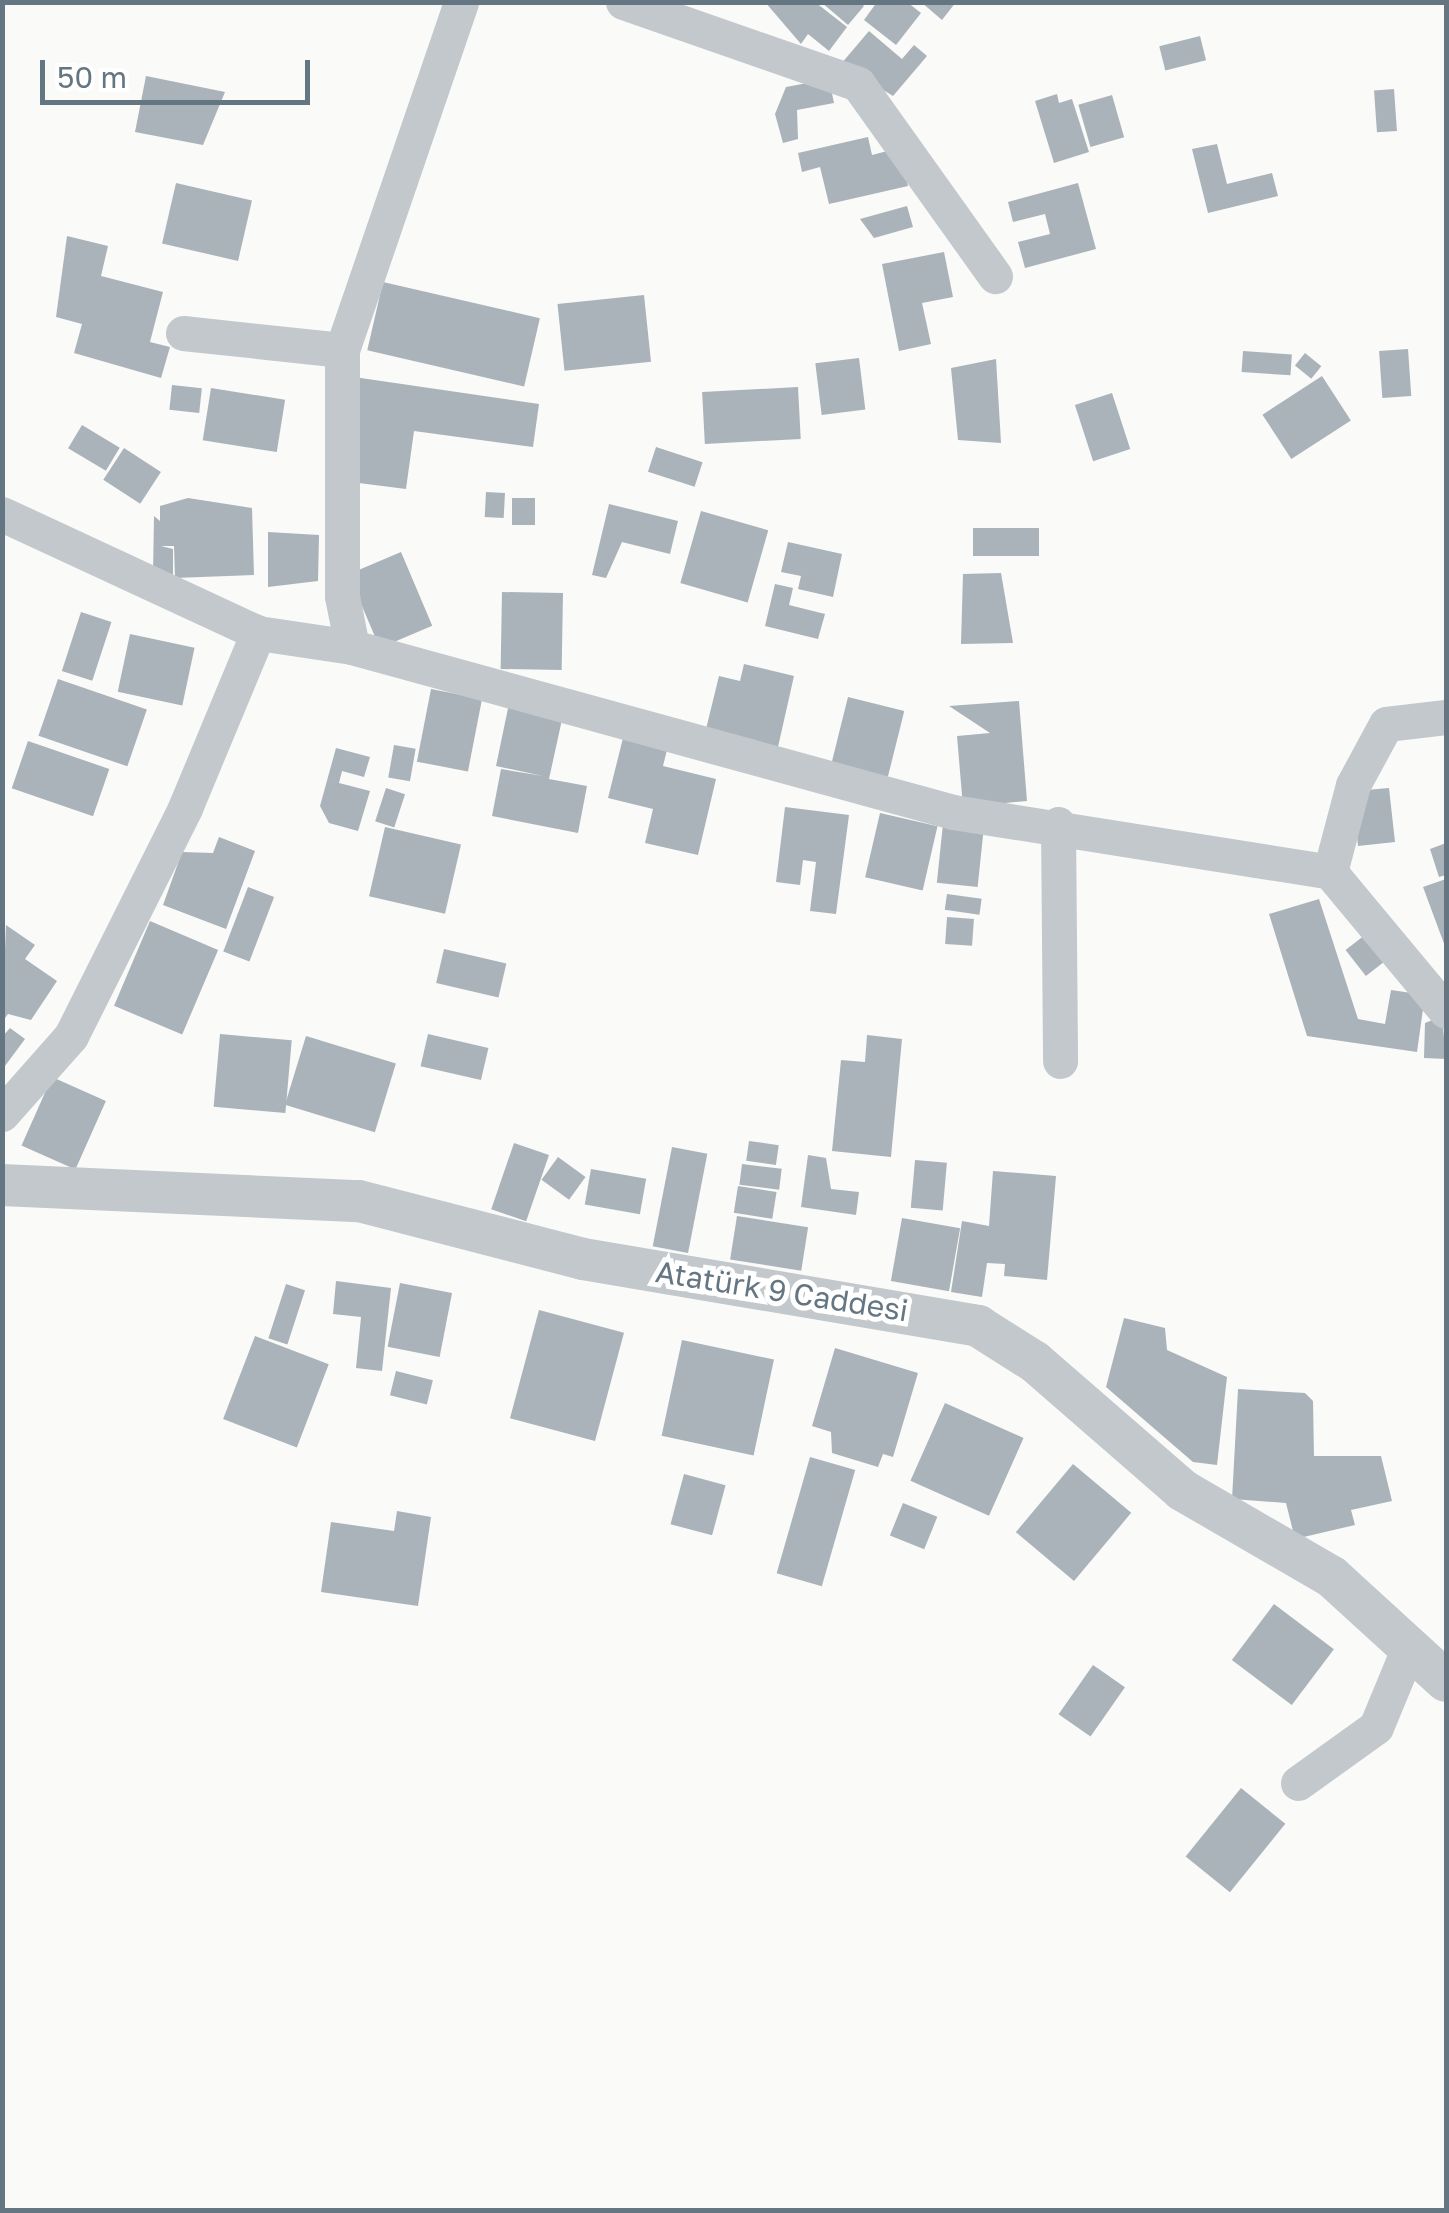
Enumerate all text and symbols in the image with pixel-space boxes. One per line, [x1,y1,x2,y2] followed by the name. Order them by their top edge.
[45,40,315,102] scale bar
[57,59,127,95] text: 50 m
[653,1253,911,1329] street label: Atatürk 9 Caddesi

